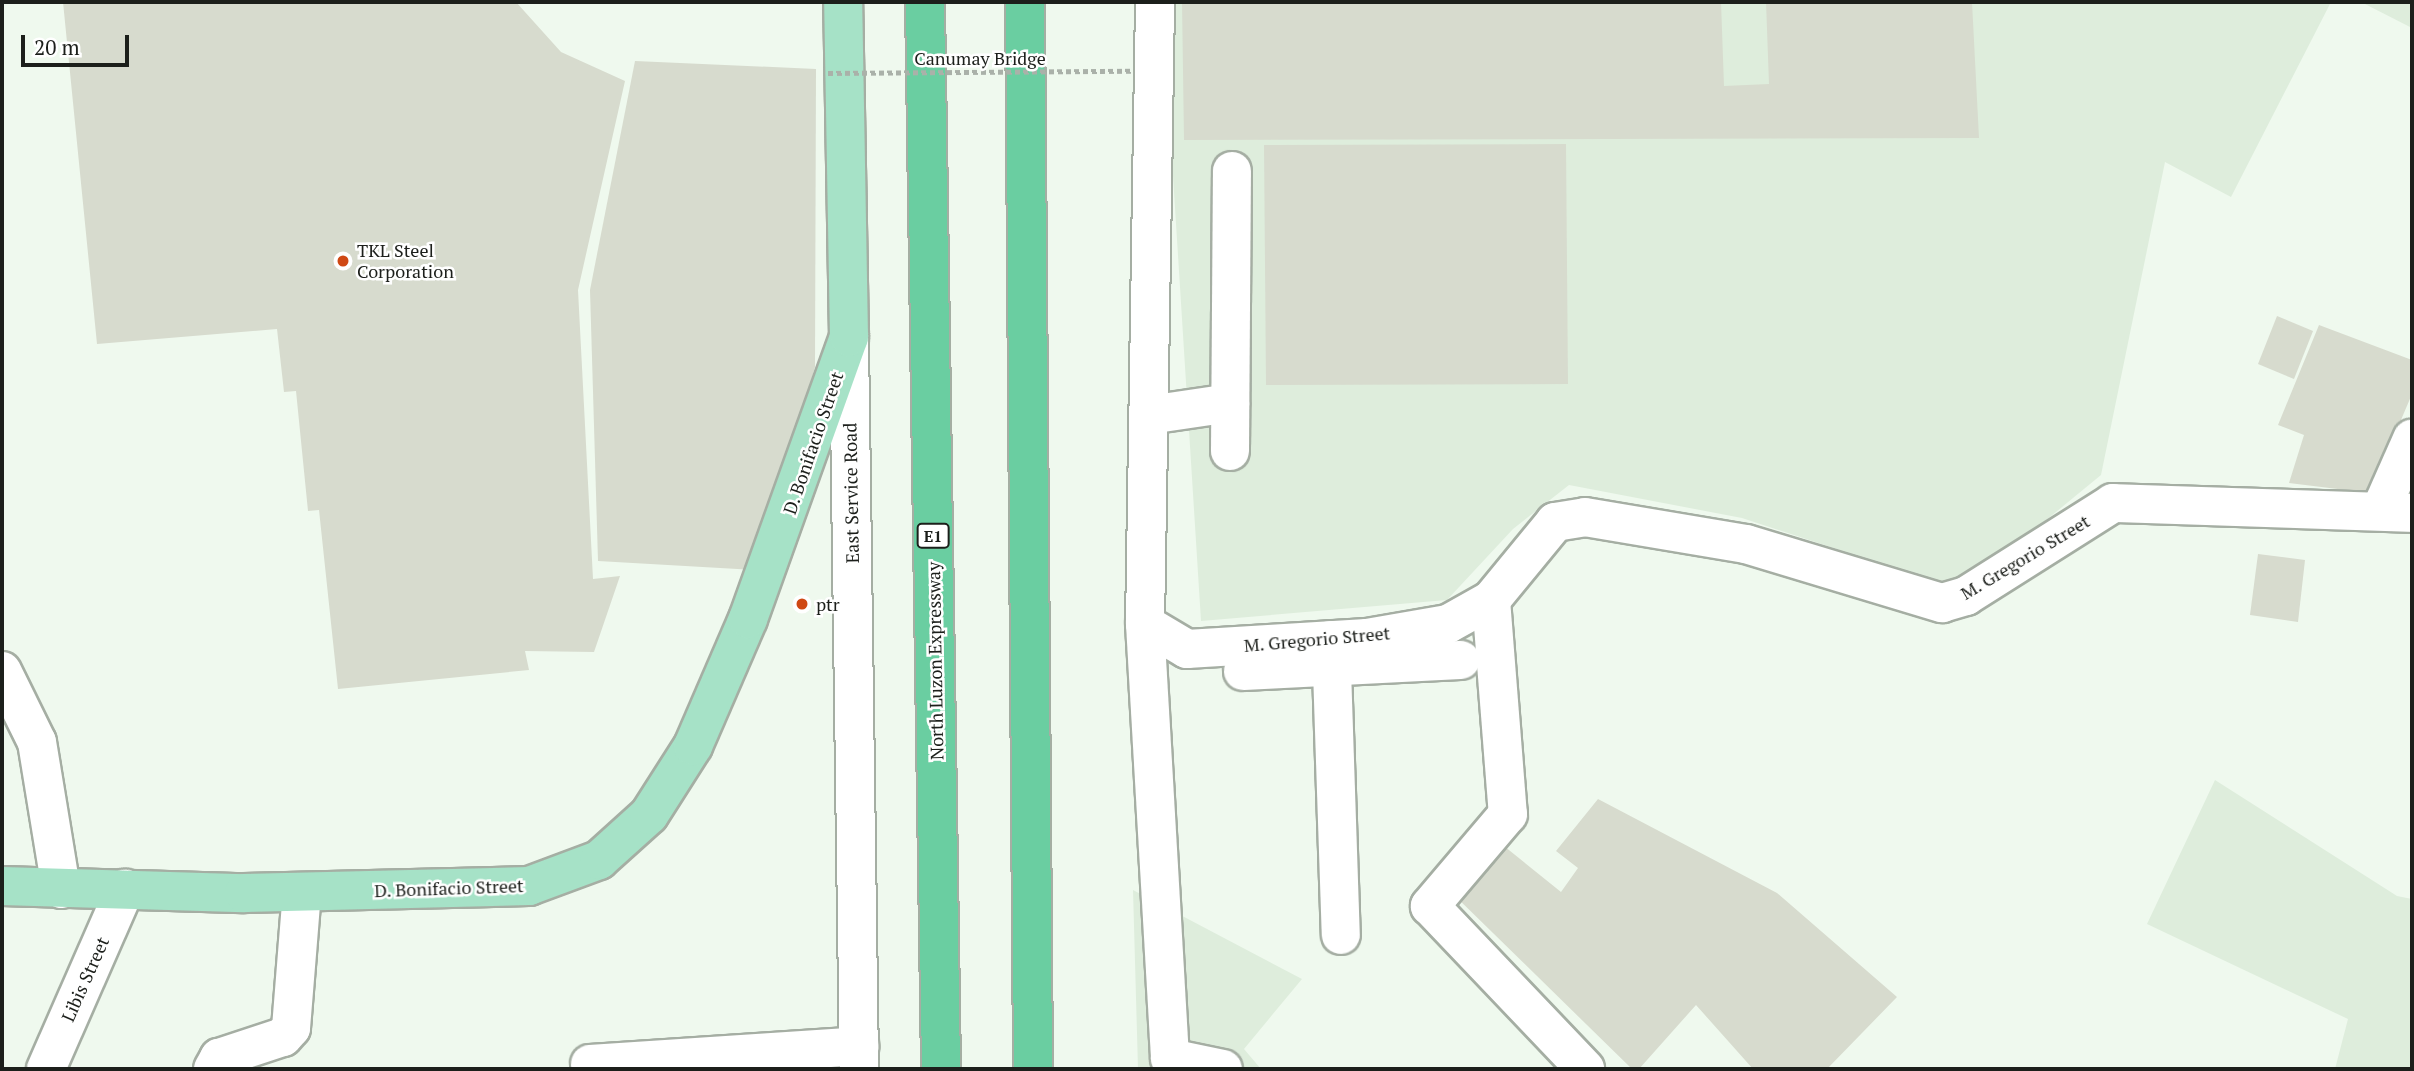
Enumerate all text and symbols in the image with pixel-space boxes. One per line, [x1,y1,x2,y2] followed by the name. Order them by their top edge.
[24,21,133,65] scale bar
[34,33,80,61] text: 20 m
[914,47,1046,69] street label: Canumay Bridge
[357,240,454,282] place label: TKL Steel Corporation
[335,253,351,269] marker: TKL Steel Corporation
[778,368,848,518] street label: D. Bonifacio Street
[839,423,863,563] street label: East Service Road
[1956,510,2094,604] street label: M. Gregorio Street
[916,524,950,548] road number: E1
[922,562,948,760] street label: North Luzon Expressway
[816,593,840,615] place label: ptr
[794,596,810,612] marker: ptr
[1243,622,1391,656] street label: M. Gregorio Street
[374,875,524,901] street label: D. Bonifacio Street
[57,933,113,1025] street label: Libis Street

